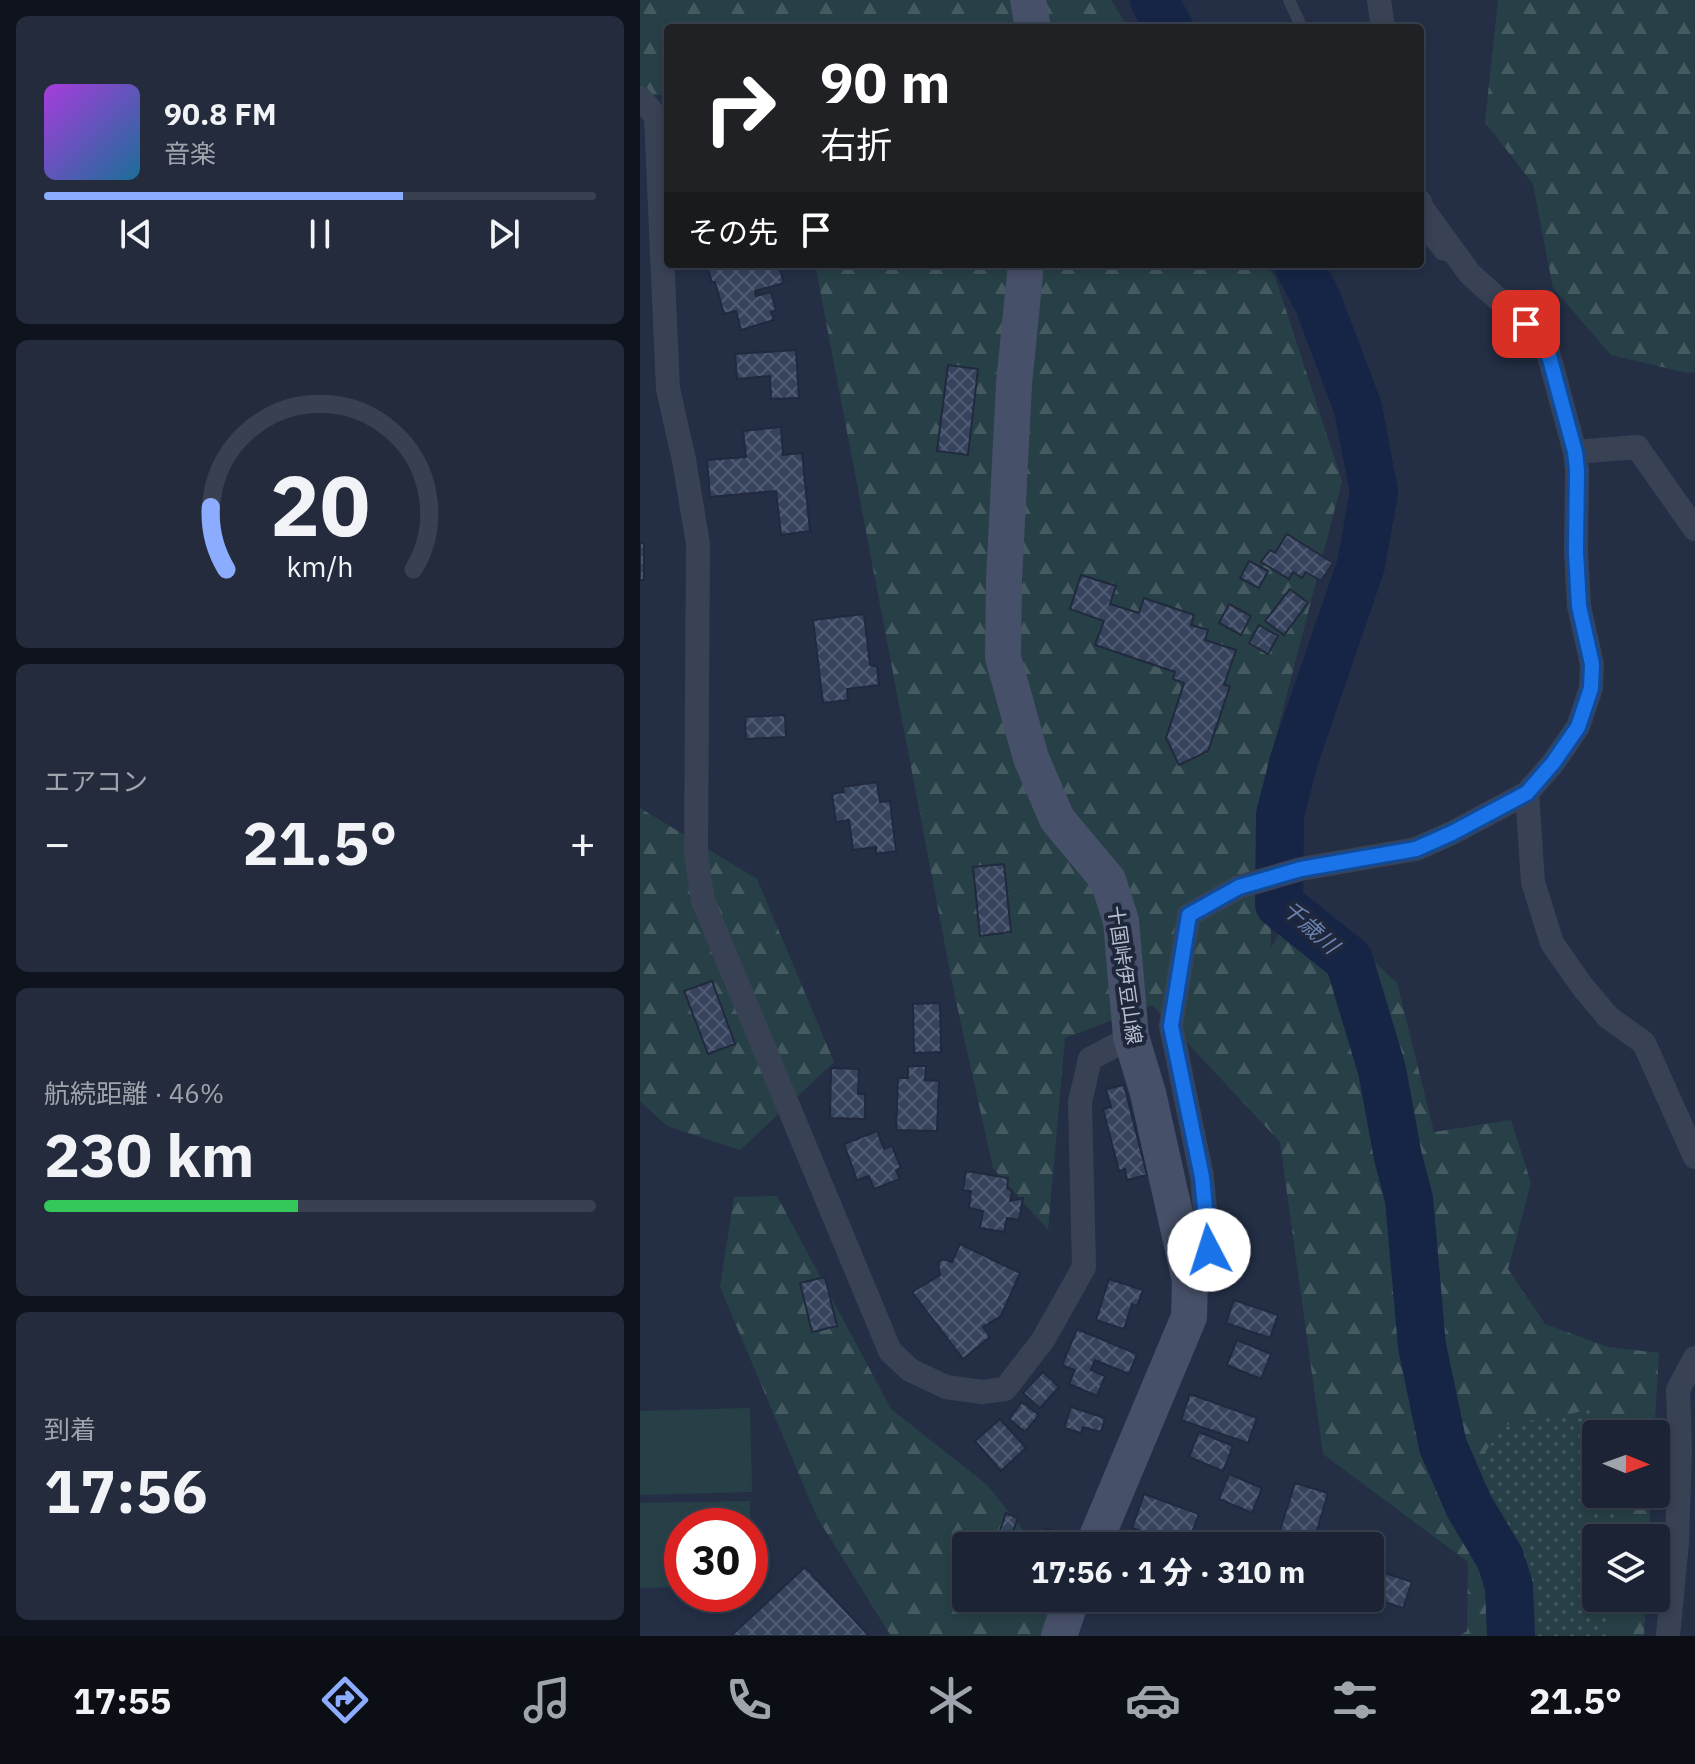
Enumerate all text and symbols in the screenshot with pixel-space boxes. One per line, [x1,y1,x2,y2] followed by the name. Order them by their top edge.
[820,46,950,118] text: 90 m
[688,56,792,160] icon: right
[164,94,277,133] text: 90.8 FM
[820,121,892,168] text: 右折
[164,136,216,170] text: 音楽
[794,208,838,252] icon: arrive
[114,212,158,256] icon: previous
[298,212,342,256] icon: pause
[482,212,526,256] icon: next
[688,212,778,251] text: その先
[1492,290,1560,358] pin
[1504,302,1548,346] icon: arrive
[270,451,370,559] text: 20
[286,548,354,585] text: km/h
[44,764,148,798] text: エアコン
[243,803,397,882] text: 21.5°
[44,814,70,871] text: −
[570,814,596,871] text: +
[1277,894,1347,961] water label: 千歳川
[1102,904,1149,1046] street label: 十国峠伊豆山線
[44,1076,224,1110] text: 航続距離 · 46%
[44,1115,254,1194] text: 230 km
[1167,1208,1251,1292] position arrow
[44,1412,96,1446] text: 到着
[1582,1420,1670,1508] north arrow
[1582,1420,1670,1612] map controls
[44,1451,208,1530] text: 17:56
[664,1508,768,1612] speed limit sign: 30
[1582,1524,1670,1612] button: layers
[1031,1552,1305,1591] text: 17:56 · 1 分 · 310 m
[317,1672,373,1728] icon: directions
[519,1672,575,1728] icon: music
[721,1672,777,1728] icon: phone
[923,1672,979,1728] icon: climate
[1125,1672,1181,1728] icon: car
[1327,1672,1383,1728] icon: filters
[73,1677,171,1724] text: 17:55
[1529,1677,1622,1724] text: 21.5°

